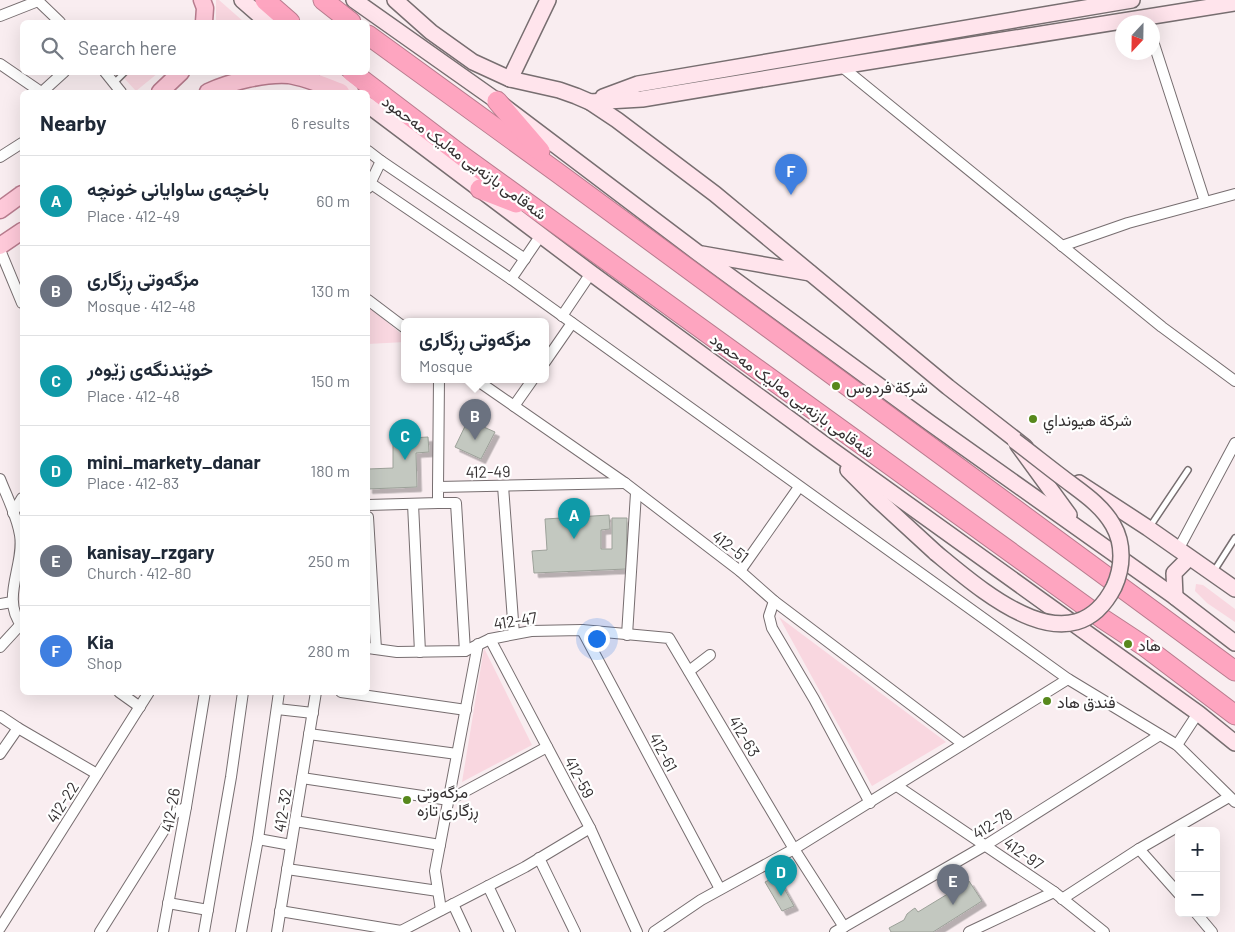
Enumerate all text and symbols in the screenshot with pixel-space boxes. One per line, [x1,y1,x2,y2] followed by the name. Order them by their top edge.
[1115,15,1160,60] north arrow
[20,20,370,75] search box
[38,34,66,62] icon: search
[78,36,177,59] text: Search here
[378,91,551,225] street label: شەقامی بازنەیی مەلیک مەحمود
[40,110,106,135] text: Nearby
[291,113,350,132] text: 6 results
[775,154,807,195] pin: F
[87,177,269,200] text: باخچەی ساوایانی خونچە
[51,191,61,210] text: A
[316,191,350,210] text: 60 m
[87,206,180,225] text: Place · 412-49
[87,267,199,290] text: مزگەوتی ڕزگاری
[51,281,61,300] text: B
[311,281,350,300] text: 130 m
[87,296,196,315] text: Mosque · 412-48
[401,318,549,383] popup
[419,327,531,350] text: مزگەوتی ڕزگاری
[706,329,879,463] street label: شەقامی بازنەیی مەلیک مەحمود
[419,356,473,375] text: Mosque
[87,357,213,380] text: خوێندنگەی زێوەر
[51,371,61,390] text: C
[311,371,350,390] text: 150 m
[846,377,928,398] place label: شركة فردوس
[830,380,842,392] marker: شركة فردوس
[87,386,180,405] text: Place · 412-48
[459,399,491,440] pin: B
[1043,410,1132,434] place label: شركة هيونداي
[1027,413,1039,425] marker: شركة هيونداي
[389,419,421,460] pin: C
[87,450,261,473] text: mini_markety_danar
[51,461,61,480] text: D
[311,461,350,480] text: 180 m
[465,461,511,481] street label: 412-49
[87,473,179,492] text: Place · 412-83
[558,498,590,539] pin: A
[709,526,753,566] street label: 412-51
[87,540,215,563] text: kanisay_rzgary
[51,551,61,570] text: E
[308,551,350,570] text: 250 m
[87,563,192,582] text: Church · 412-80
[492,607,539,633] street label: 412-47
[584,626,610,652] your location
[87,630,114,653] text: Kia
[1138,635,1161,654] place label: هاد
[1122,638,1134,650] marker: هاد
[52,641,60,660] text: F
[308,641,350,660] text: 280 m
[87,653,122,672] text: Shop
[1057,692,1115,712] place label: فندق هاد
[1041,695,1053,707] marker: فندق هاد
[725,712,765,760] street label: 412-63
[646,729,682,775] street label: 412-61
[561,753,599,801] street label: 412-59
[42,778,82,826] street label: 412-22
[417,782,479,823] place label: مزگەوتی ڕزگاری تازە
[157,786,183,834] street label: 412-26
[269,786,295,834] street label: 412-32
[401,794,413,806] marker: مزگەوتی ڕزگاری تازە
[969,803,1015,843] street label: 412-78
[1175,827,1220,917] map controls
[1175,827,1220,872] button: +
[1001,833,1048,874] street label: 412-97
[765,855,797,896] pin: D
[937,864,969,905] pin: E
[1175,872,1220,917] button: −

